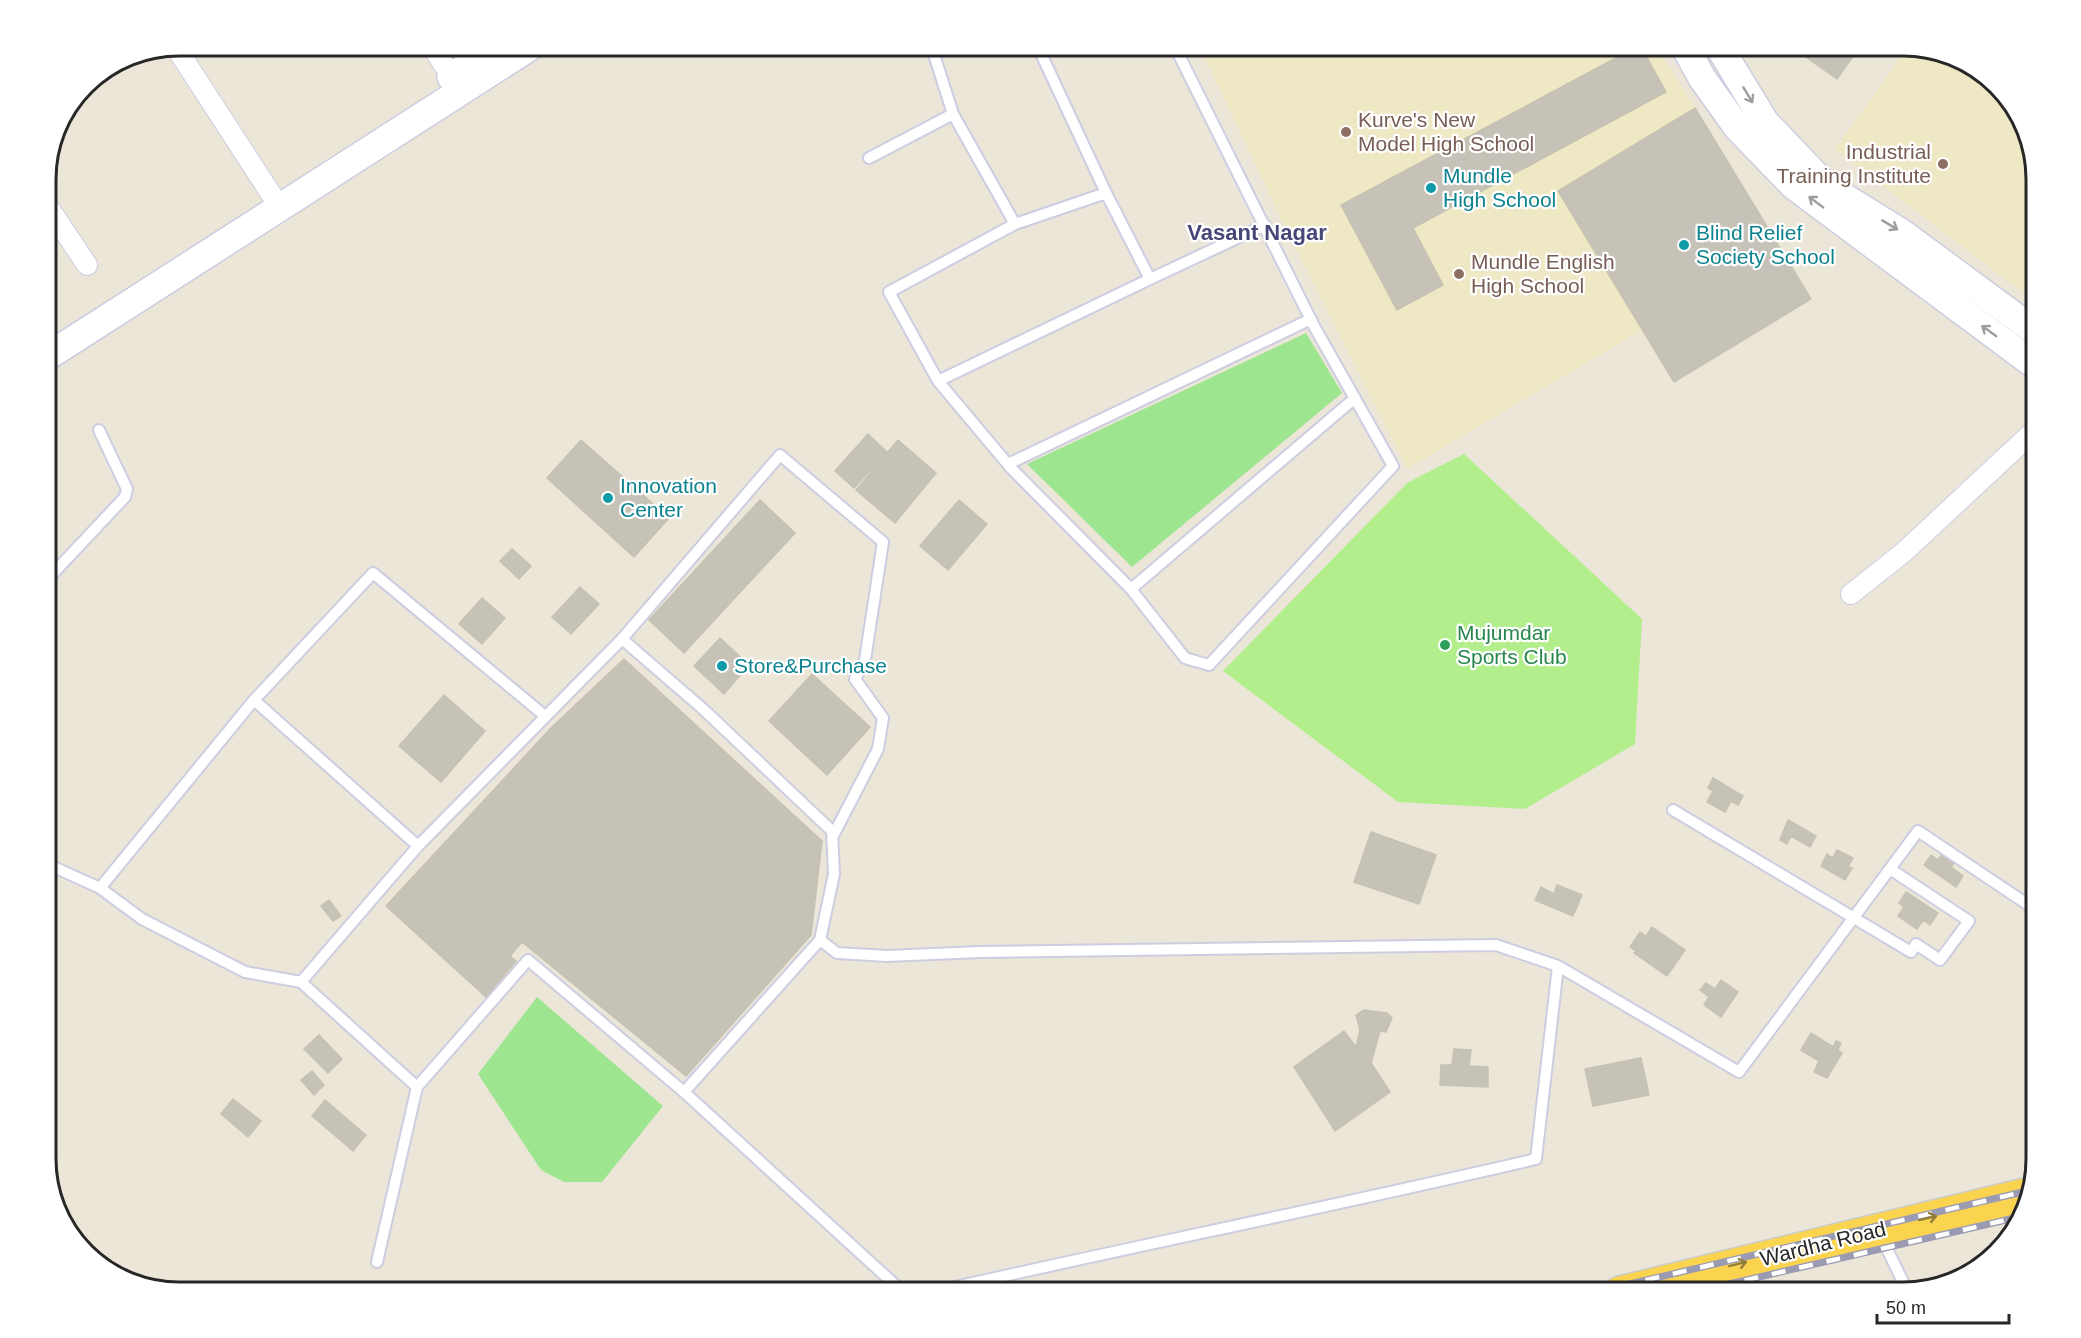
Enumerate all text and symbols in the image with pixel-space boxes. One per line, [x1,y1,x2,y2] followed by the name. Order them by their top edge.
[1743,86,1755,103] one-way arrow
[1358,108,1534,155] place label: Kurve's New Model High School
[1339,125,1353,139] marker: Kurve's New Model High School
[1777,140,1931,187] place label: Industrial Training Institute
[1936,157,1950,171] marker: Industrial Training Institute
[1443,164,1556,211] place label: Mundle High School
[1424,181,1438,195] marker: Mundle High School
[1808,196,1824,209] one-way arrow
[1187,220,1327,245] district label: Vasant Nagar
[1881,220,1898,232] one-way arrow
[1696,221,1835,268] place label: Blind Relief Society School
[1677,238,1691,252] marker: Blind Relief Society School
[1471,250,1615,297] place label: Mundle English High School
[1452,267,1466,281] marker: Mundle English High School
[1981,325,1997,338] one-way arrow
[620,474,717,521] place label: Innovation Center
[601,491,615,505] marker: Innovation Center
[1457,621,1567,668] place label: Mujumdar Sports Club
[1438,638,1452,652] marker: Mujumdar Sports Club
[734,654,887,677] place label: Store&Purchase
[715,659,729,673] marker: Store&Purchase
[1918,1212,1937,1224] one-way arrow
[1758,1217,1888,1270] street label: Wardha Road
[1728,1258,1747,1270] one-way arrow
[1877,1287,2009,1325] scale bar
[1886,1298,1926,1318] text: 50 m

